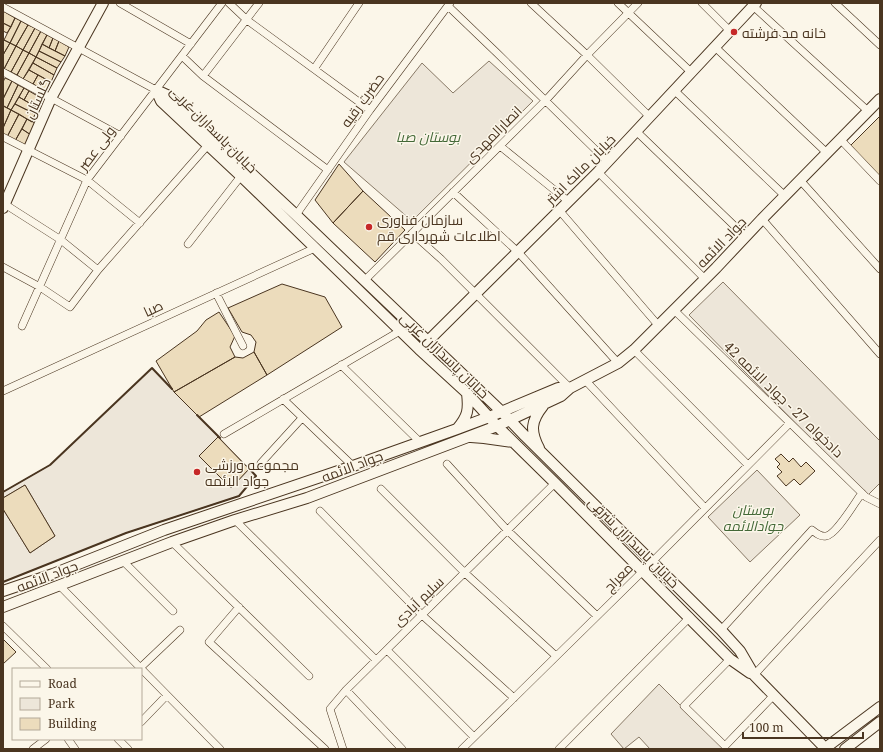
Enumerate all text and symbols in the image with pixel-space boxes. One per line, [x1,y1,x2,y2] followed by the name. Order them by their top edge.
[742,23,826,42] place label: خانه مد فرشته
[729,27,739,37] marker: خانه مد فرشته
[336,69,388,131] street label: حضرت رقیه
[19,74,55,122] street label: گلستان
[165,81,262,178] street label: خیابان پاسداران غربی
[460,101,526,167] street label: انصارالمهدی
[72,122,119,175] street label: ولی عصر
[396,127,461,146] park label: بوستان صبا
[540,130,619,209] street label: خیابان مالک اشتر
[377,210,501,246] place label: سازمان فناوری اطلاعات شهرداری قم
[692,212,750,272] street label: جواد الائمه
[364,222,374,232] marker: سازمان فناوری اطلاعات شهرداری قم
[140,295,166,321] street label: صبا
[396,308,494,403] street label: خیابان پاسداران غربی
[720,337,848,461] street label: دادخواه 27 - جواد الائمه 42
[319,446,385,486] street label: جواد الائمه
[205,455,299,490] place label: مجموعه ورزشی جواد الائمه
[192,467,202,477] marker: مجموعه ورزشی جواد الائمه
[584,492,684,592] street label: خیابان پاسداران شرقی
[723,500,784,535] park label: بوستان جوادالائمه
[14,556,80,596] street label: جواد الائمه
[599,558,637,596] street label: معراج
[388,572,448,631] street label: سلیم آبادی
[12,668,142,740] legend
[48,675,78,692] text: Road
[48,695,76,712] text: Park
[743,714,863,740] scale bar
[48,715,97,732] text: Building
[749,719,784,736] text: 100 m

